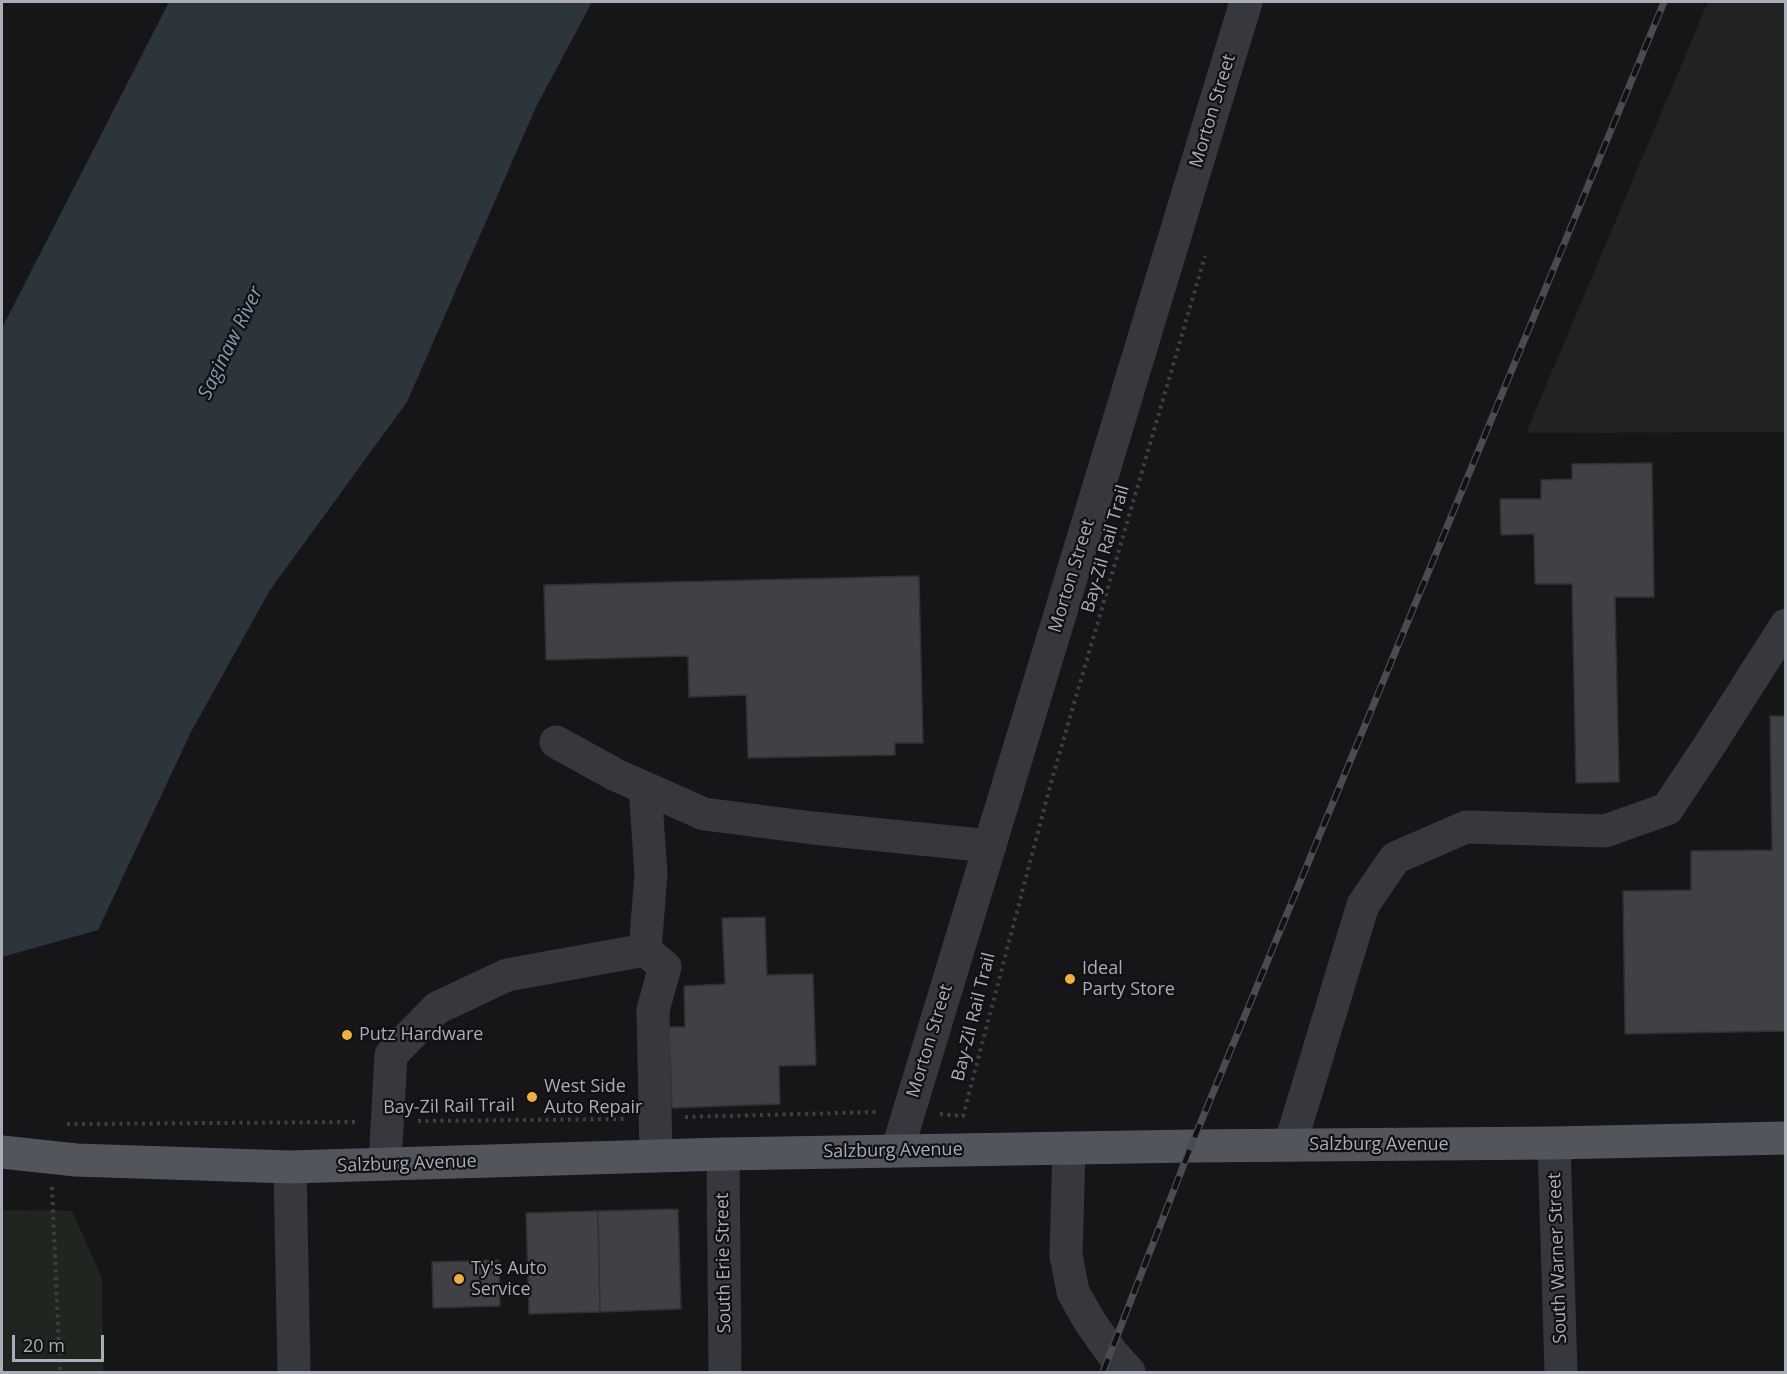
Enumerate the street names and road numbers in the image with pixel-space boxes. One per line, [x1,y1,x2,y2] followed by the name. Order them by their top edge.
[1185,52,1241,170] street label: Morton Street
[1077,483,1135,615] street label: Bay-Zil Rail Trail
[1044,517,1100,635] street label: Morton Street
[948,950,1000,1084] street label: Bay-Zil Rail Trail
[902,982,958,1100] street label: Morton Street
[383,1095,515,1119] street label: Bay-Zil Rail Trail
[1309,1134,1449,1156] street label: Salzburg Avenue
[823,1139,963,1163] street label: Salzburg Avenue
[337,1151,477,1177] street label: Salzburg Avenue
[1544,1172,1572,1344] street label: South Warner Street
[712,1192,736,1334] street label: South Erie Street

